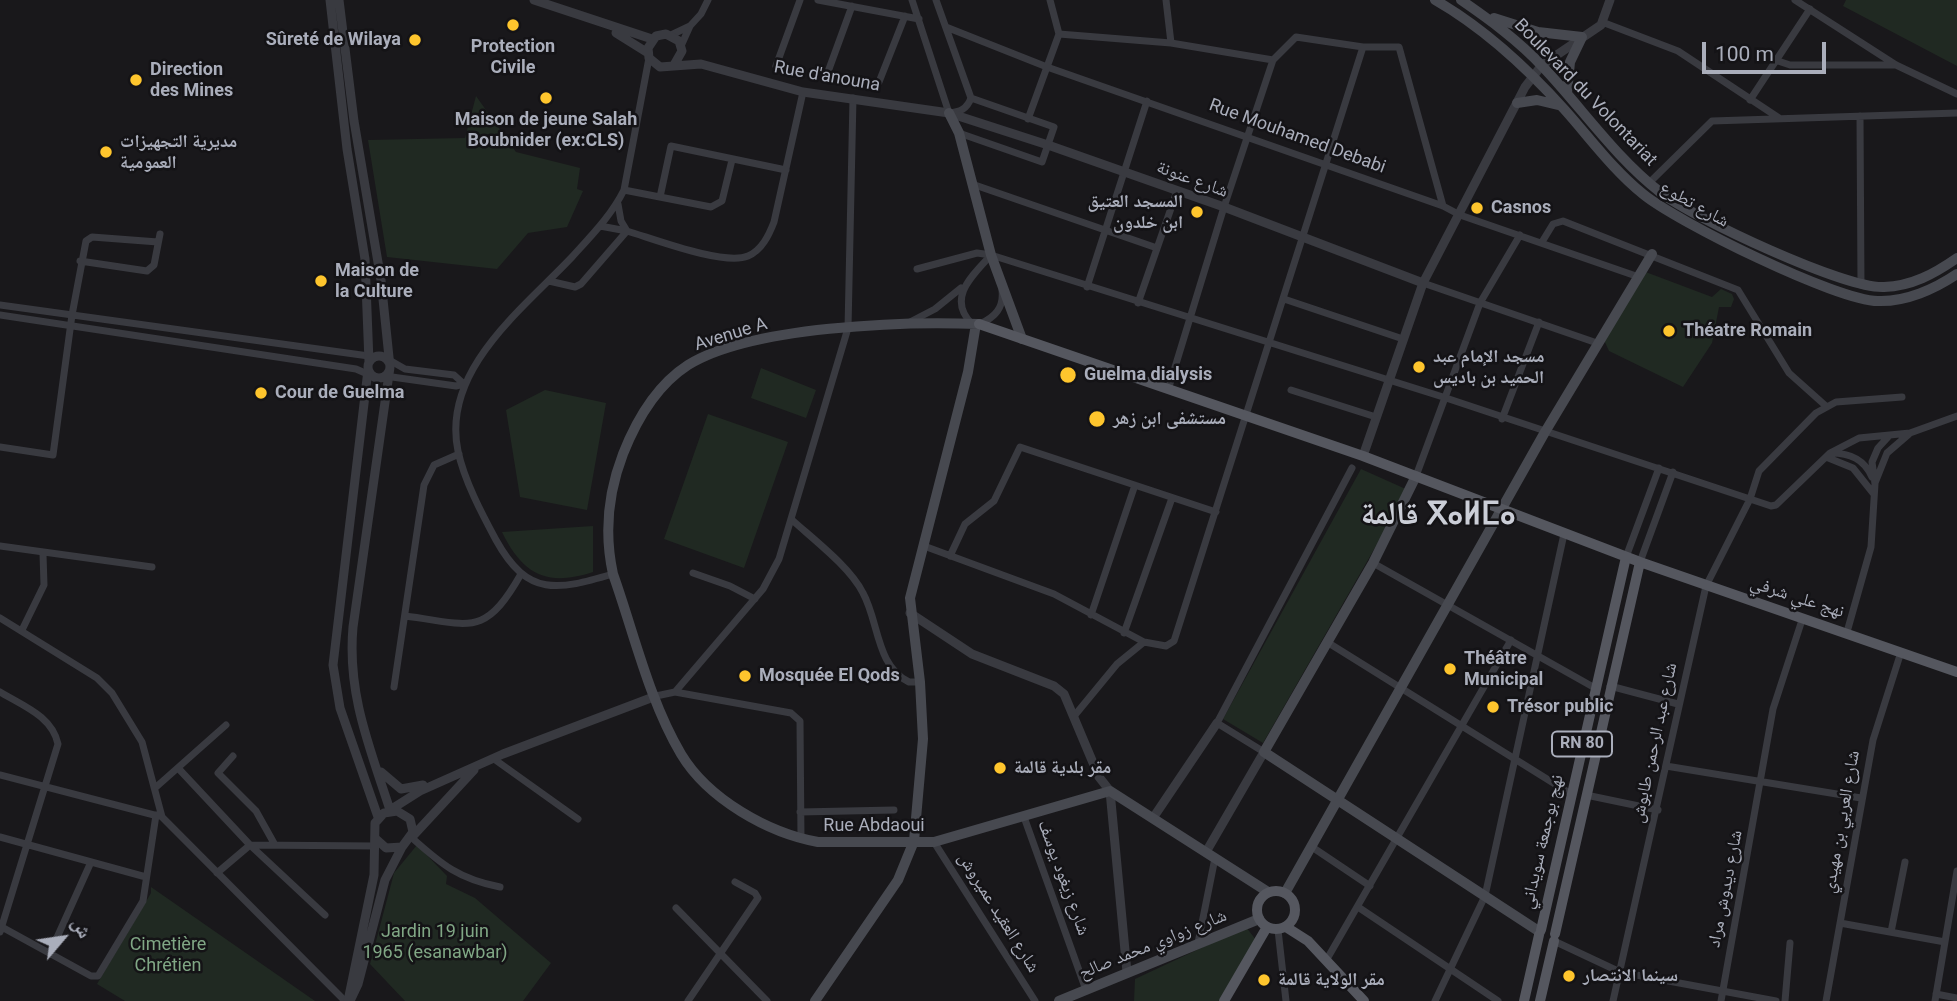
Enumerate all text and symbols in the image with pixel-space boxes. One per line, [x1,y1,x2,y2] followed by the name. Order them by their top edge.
[1509,15,1661,171] street label: Boulevard du Volontariat
[505,17,521,33] marker: Protection Civile
[1705,28,1829,72] scale bar
[266,29,401,51] place label: Sûreté de Wilaya
[407,32,423,48] marker: Sûreté de Wilaya
[471,36,555,78] place label: Protection Civile
[1715,42,1774,66] text: 100 m
[772,57,882,97] street label: Rue d'anouna
[150,59,233,102] place label: Direction des Mines
[128,72,144,88] marker: Direction des Mines
[538,90,554,106] marker: Maison de jeune Salah Boubnider (ex:CLS)
[1206,95,1388,179] street label: Rue Mouhamed Debabi
[455,109,637,152] place label: Maison de jeune Salah Boubnider (ex:CLS)
[120,131,237,174] place label: مديرية التجهيزات العمومية
[98,144,114,160] marker: مديرية التجهيزات العمومية
[1153,157,1231,203] street label: شارع عنونة
[1656,177,1732,233] street label: شارع تطوع
[1088,191,1183,234] place label: المسجد العتيق ابن خلدون
[1491,197,1551,219] place label: Casnos
[1469,200,1485,216] marker: Casnos
[1189,204,1205,220] marker: المسجد العتيق ابن خلدون
[335,260,419,302] place label: Maison de la Culture
[313,273,329,289] marker: Maison de la Culture
[692,314,770,356] street label: Avenue A
[1683,320,1812,342] place label: Théatre Romain
[1661,323,1677,339] marker: Théatre Romain
[1433,346,1545,388] place label: مسجد الإمام عبد الحميد بن باديس
[1411,359,1427,375] marker: مسجد الإمام عبد الحميد بن باديس
[1084,364,1212,386] place label: Guelma dialysis
[1058,365,1078,385] marker: Guelma dialysis
[275,382,404,404] place label: Cour de Guelma
[253,385,269,401] marker: Cour de Guelma
[1113,408,1226,430] place label: مستشفى ابن زهر
[1087,409,1107,429] marker: مستشفى ابن زهر
[1361,497,1515,535] district label: قالمة ⴳⴰⵍⵎⴰ
[1747,573,1847,623] street label: نهج علي شرفي
[1464,648,1543,690] place label: Théâtre Municipal
[1442,661,1458,677] marker: Théâtre Municipal
[1627,661,1683,825] street label: شارع عبد الرحمن طابوش
[759,665,900,687] place label: Mosquée El Qods
[737,668,753,684] marker: Mosquée El Qods
[1507,696,1613,718] place label: Trésor public
[1485,699,1501,715] marker: Trésor public
[1552,732,1612,757] road number: RN 80
[1819,749,1865,895] street label: شارع العربي بن مهيدي
[1014,757,1111,779] place label: مقر بلدية قالمة
[992,760,1008,776] marker: مقر بلدية قالمة
[1517,773,1569,911] street label: نهج بوجمعة سويداني
[823,815,925,837] street label: Rue Abdaoui
[1032,818,1094,938] street label: شارع زيغود يوسف
[1704,828,1748,950] street label: شارع ديدوش مراد
[952,849,1044,977] street label: شارع العقيد عميروش
[28,903,98,973] north arrow
[1076,905,1230,985] street label: شارع زواوي محمد صالح
[67,913,97,942] text: ش
[362,921,508,964] park label: Jardin 19 juin 1965 (esanawbar)
[130,934,206,976] park label: Cimetière Chrétien
[1583,965,1678,987] place label: سينما الانتصار
[1561,968,1577,984] marker: سينما الانتصار
[1278,969,1385,991] place label: مقر الولاية قالمة
[1256,972,1272,988] marker: مقر الولاية قالمة

